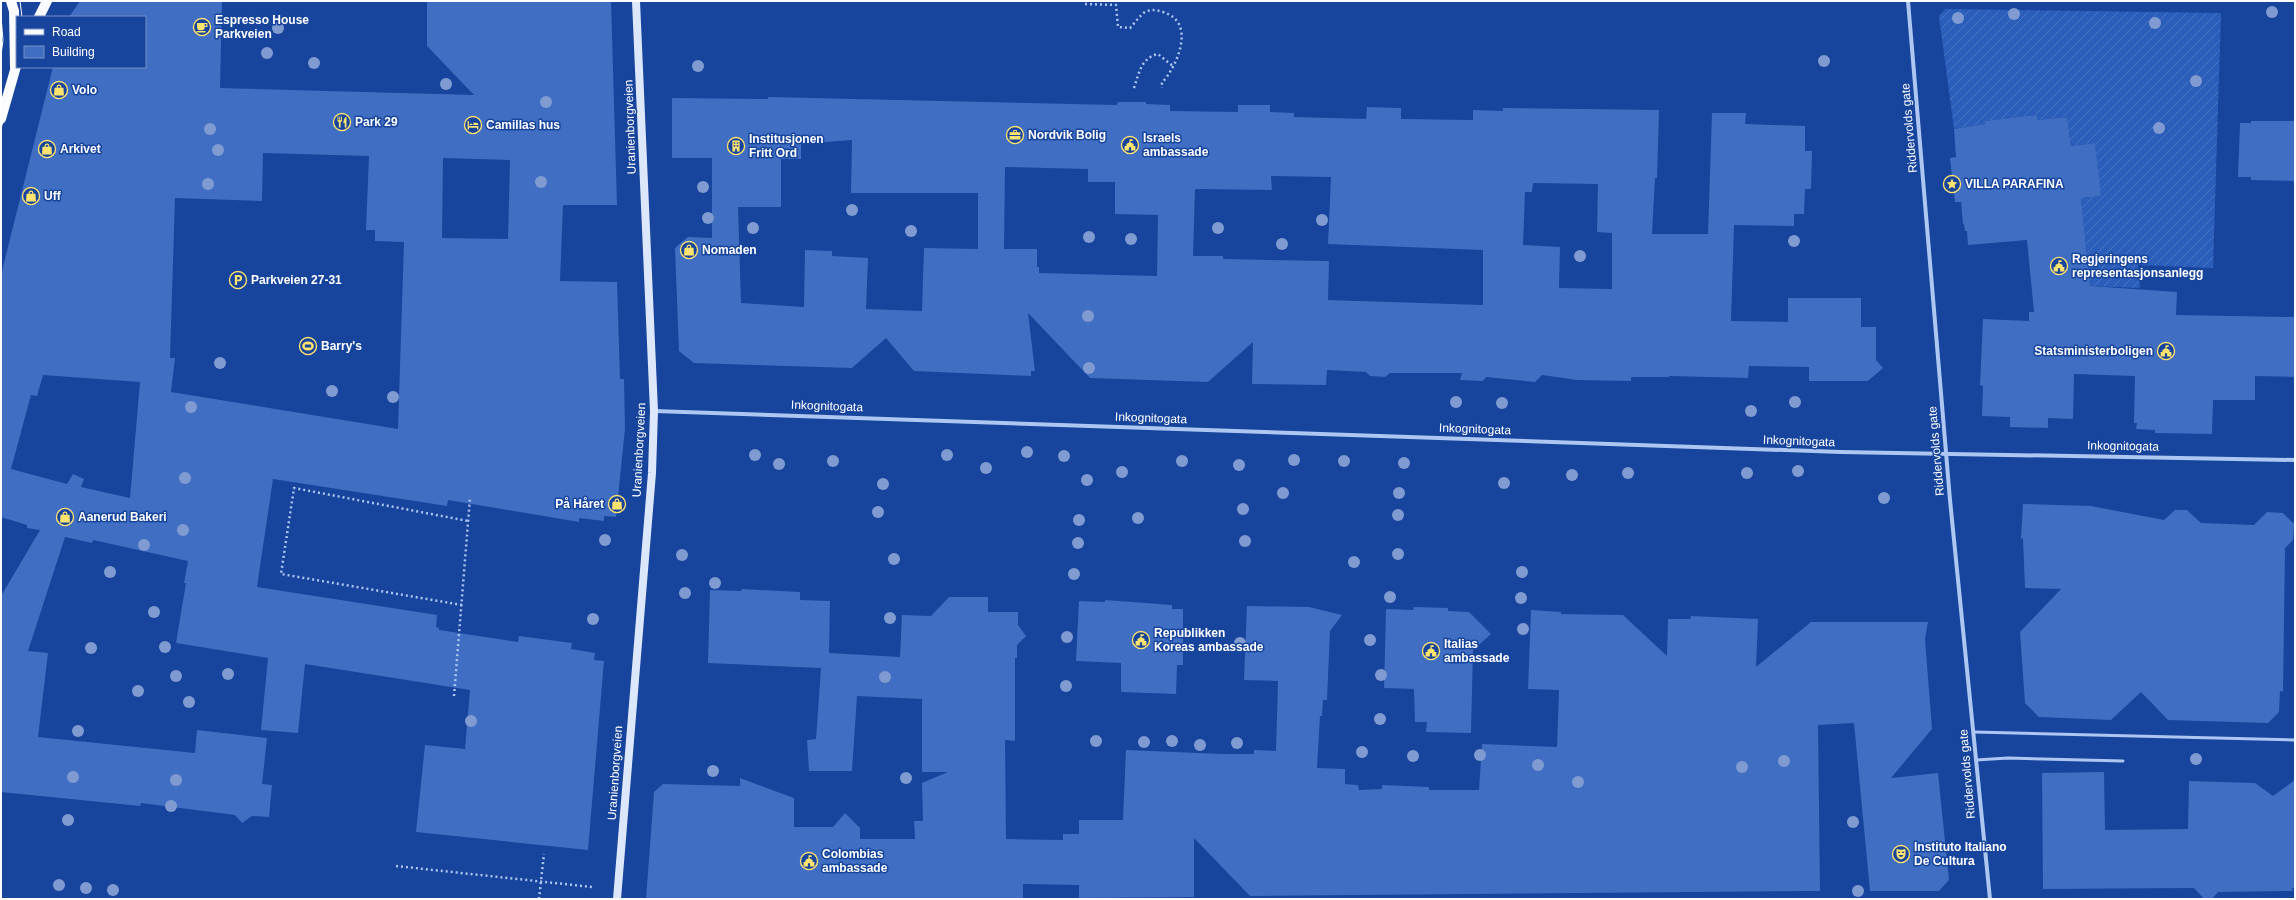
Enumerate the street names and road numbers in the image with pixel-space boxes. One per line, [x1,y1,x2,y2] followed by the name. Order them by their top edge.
[621,79,639,175] street label: Uranienborgveien
[1898,82,1920,173] street label: Riddervolds gate
[791,398,864,414] street label: Inkognitogata
[630,402,648,498] street label: Uranienborgveien
[1925,405,1947,496] street label: Riddervolds gate
[1115,410,1188,426] street label: Inkognitogata
[1439,421,1512,437] street label: Inkognitogata
[1763,433,1836,449] street label: Inkognitogata
[2087,438,2159,454] street label: Inkognitogata
[605,725,625,821] street label: Uranienborgveien
[1956,728,1978,819] street label: Riddervolds gate

